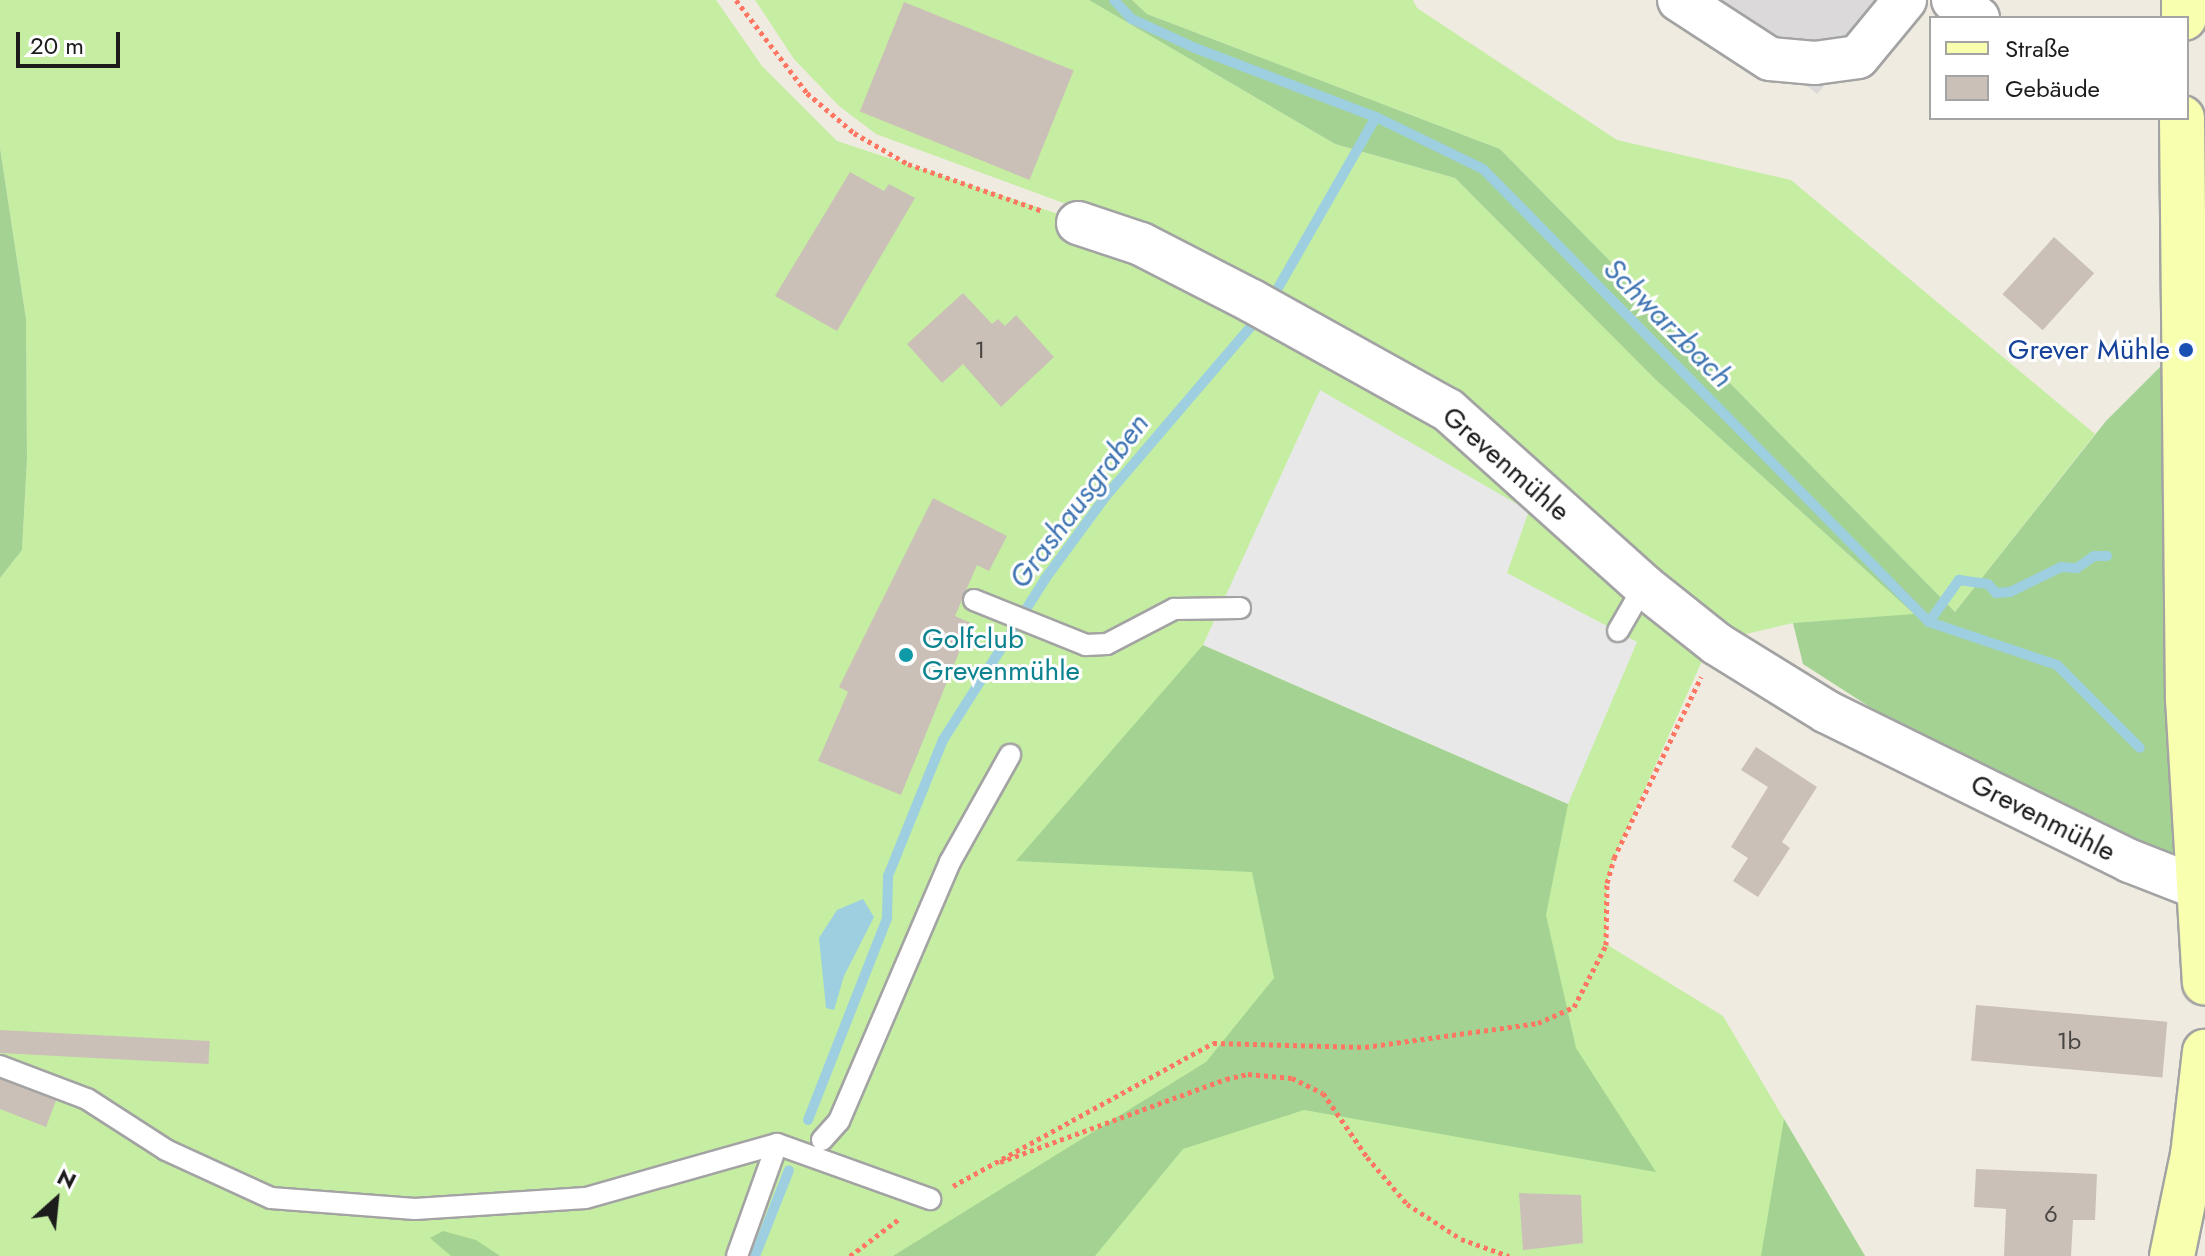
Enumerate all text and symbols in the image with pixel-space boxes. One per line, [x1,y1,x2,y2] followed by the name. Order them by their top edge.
[20,16,124,66] scale bar
[1929,16,2189,120] legend
[30,28,84,63] text: 20 m
[2005,31,2070,66] text: Straße
[2005,71,2100,106] text: Gebäude
[1596,251,1740,395] water label: Schwarzbach
[2008,333,2170,367] place label: Grever Mühle
[975,336,985,364] house number: 1
[2177,341,2195,359] marker: Grever Mühle
[1435,399,1577,529] street label: Grevenmühle
[1002,406,1156,596] water label: Grashausgraben
[922,622,1080,688] place label: Golfclub Grevenmühle
[897,646,915,664] marker: Golfclub Grevenmühle
[1965,767,2121,869] street label: Grevenmühle
[2057,1027,2081,1055] house number: 1b
[16,1160,96,1240] north arrow
[52,1160,82,1197] text: N
[2044,1200,2058,1228] house number: 6

